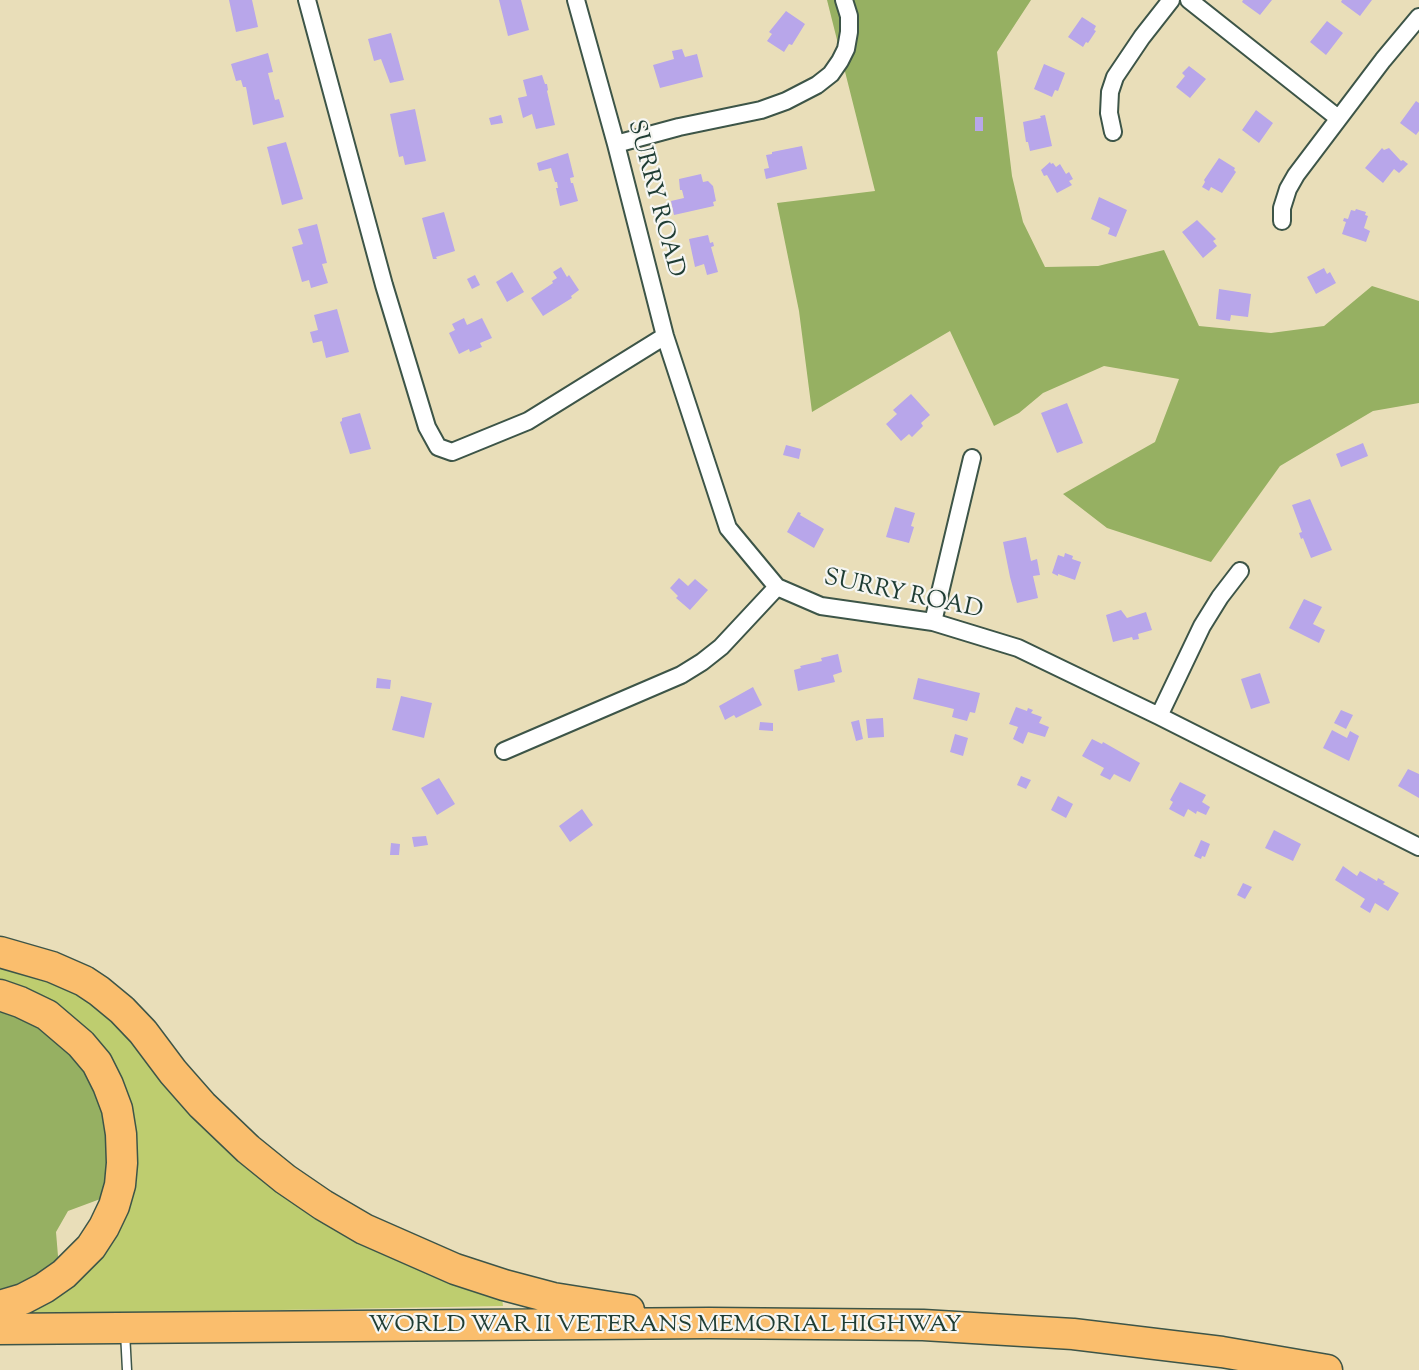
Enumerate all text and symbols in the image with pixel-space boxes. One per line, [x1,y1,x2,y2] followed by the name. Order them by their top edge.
[619,117,689,281] street label: SURRY ROAD
[821,565,985,627] street label: SURRY ROAD
[368,1313,962,1341] street label: WORLD WAR II VETERANS MEMORIAL HIGHWAY

